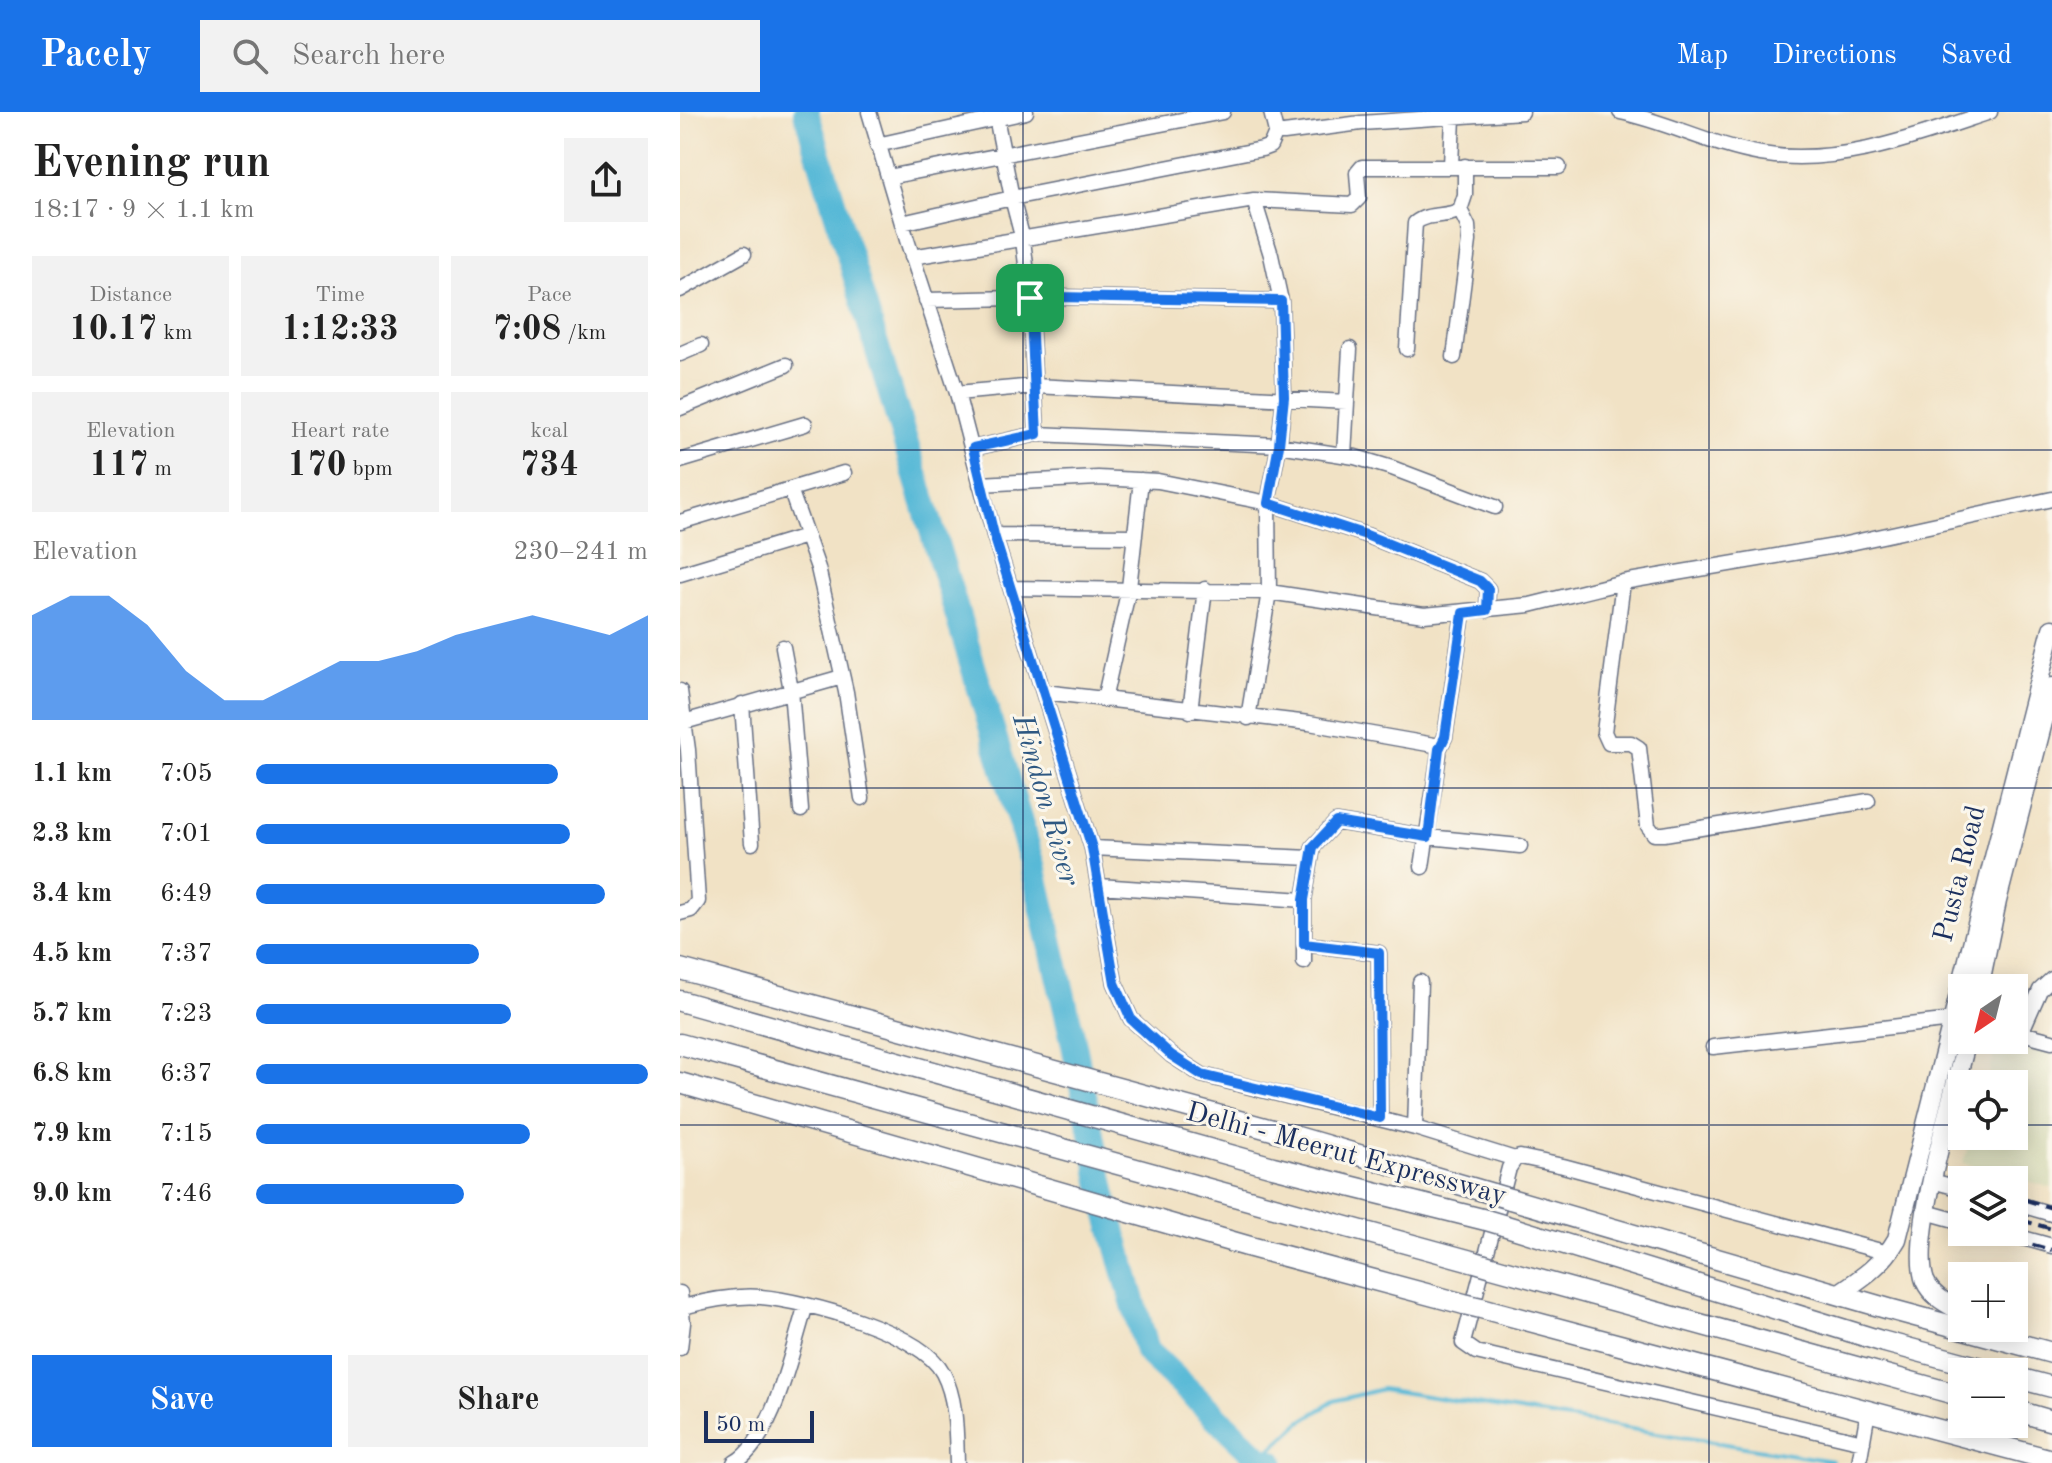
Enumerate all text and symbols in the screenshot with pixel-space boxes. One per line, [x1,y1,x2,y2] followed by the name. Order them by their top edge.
[200,20,760,92] search box
[228,34,272,78] icon: search
[40,37,152,75] text: Pacely
[292,41,445,71] text: Search here
[1676,42,1728,70] text: Map
[1772,42,1897,70] text: Directions
[1941,42,2012,70] text: Saved
[564,138,648,222] button: share
[32,142,270,186] text: Evening run
[32,197,254,223] text: 18:17 · 9 × 1.1 km
[996,264,1064,332] pin
[1008,276,1052,320] icon: arrive
[89,284,172,306] text: Distance
[315,284,365,306] text: Time
[527,284,572,306] text: Pace
[69,313,157,347] text: 10.17
[281,313,399,347] text: 1:12:33
[492,313,561,347] text: 7:08
[157,322,192,344] text: km
[561,322,606,344] text: /km
[86,420,175,442] text: Elevation
[291,420,389,442] text: Heart rate
[530,420,568,442] text: kcal
[89,449,148,483] text: 117
[287,449,346,483] text: 170
[520,449,579,483] text: 734
[148,458,172,480] text: m
[346,458,393,480] text: bpm
[32,539,138,565] text: Elevation
[513,539,648,565] text: 230–241 m
[1006,710,1084,890] water label: Hindon River
[32,761,112,787] text: 1.1 km
[160,761,213,787] text: 7:05
[1930,803,1992,945] street label: Pusta Road
[32,821,112,847] text: 2.3 km
[160,821,213,847] text: 7:01
[32,881,112,907] text: 3.4 km
[160,881,213,907] text: 6:49
[32,941,112,967] text: 4.5 km
[160,941,213,967] text: 7:37
[1948,974,2028,1054] north arrow
[1948,974,2028,1438] map controls
[32,1001,112,1027] text: 5.7 km
[160,1001,213,1027] text: 7:23
[32,1061,112,1087] text: 6.8 km
[160,1061,213,1087] text: 6:37
[1948,1070,2028,1150] button: locate
[1183,1099,1509,1211] street label: Delhi - Meerut Expressway
[32,1121,112,1147] text: 7.9 km
[160,1121,213,1147] text: 7:15
[1948,1166,2028,1246] button: layers
[32,1181,112,1207] text: 9.0 km
[160,1181,213,1207] text: 7:46
[1948,1262,2028,1342] button: +
[32,1355,332,1447] button: Save
[348,1355,648,1447] button: Share
[1948,1358,2028,1438] button: −
[704,1407,814,1443] scale bar
[716,1414,765,1436] text: 50 m

